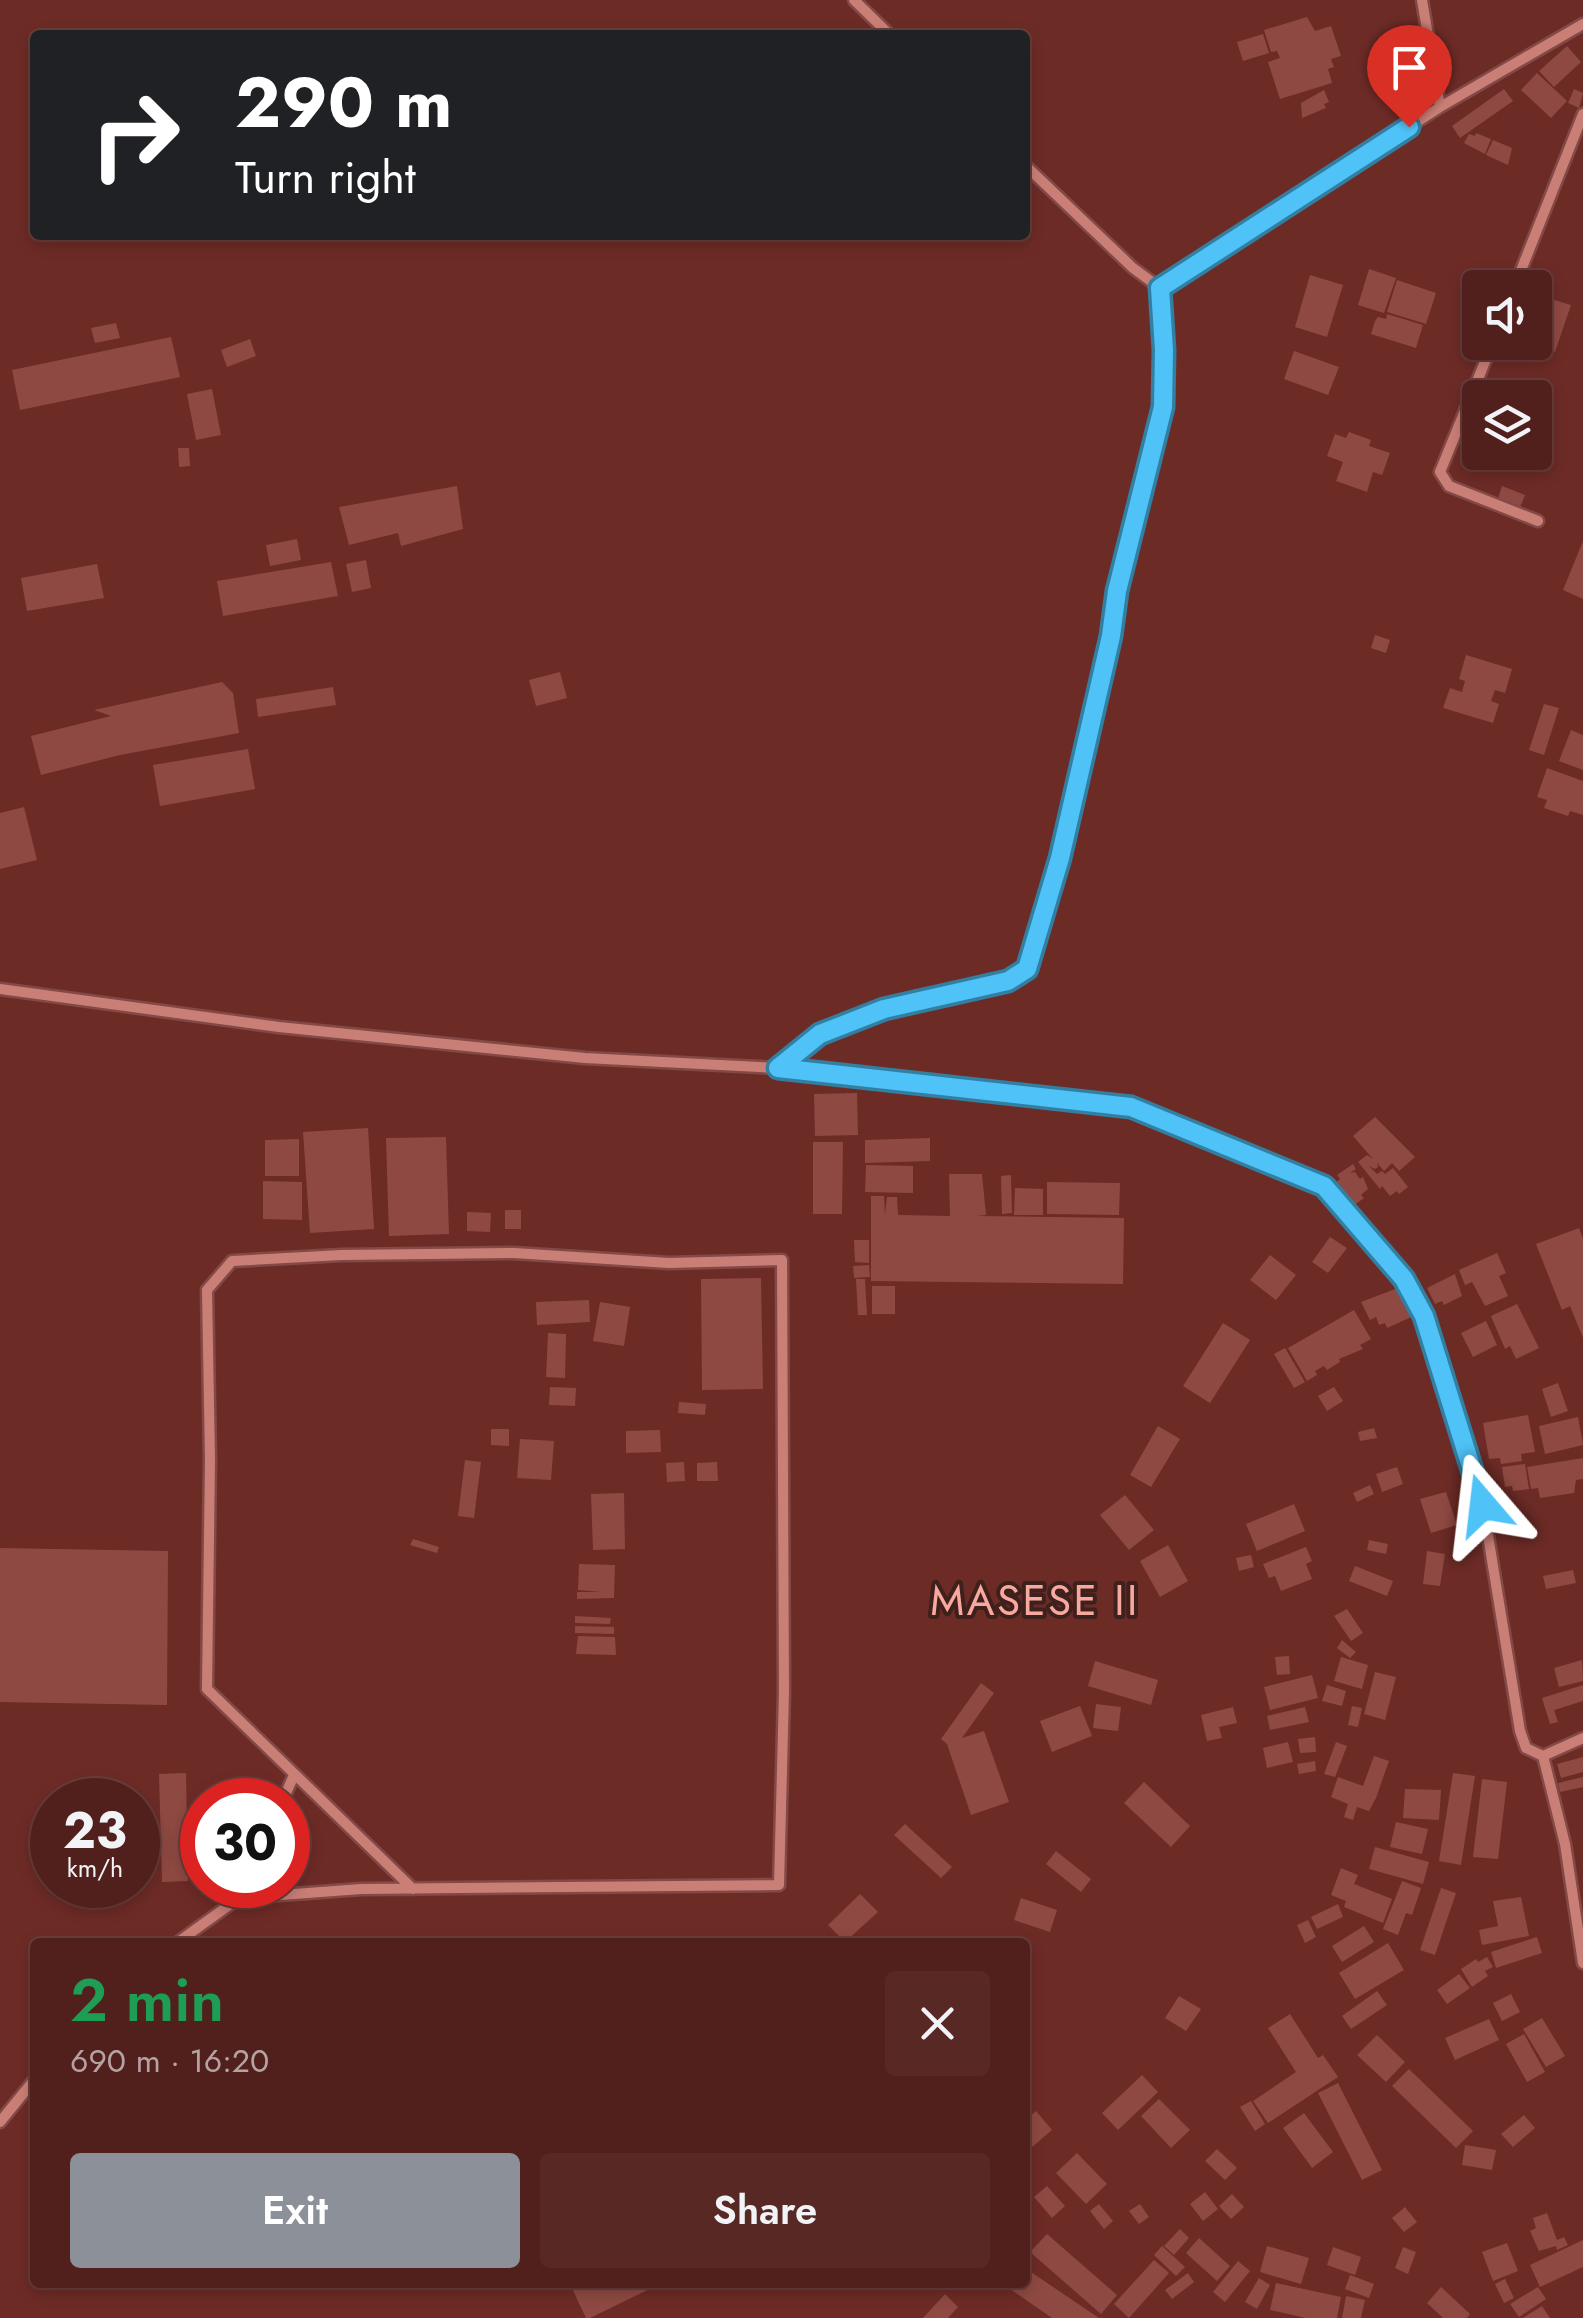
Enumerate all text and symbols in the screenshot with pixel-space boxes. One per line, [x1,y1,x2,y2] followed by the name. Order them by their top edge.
[1367,25,1452,128] pin
[1382,40,1437,95] icon: arrive
[235,52,453,153] text: 290 m
[70,70,200,200] icon: right
[235,145,416,210] text: Turn right
[1462,270,1552,470] map controls
[1462,270,1552,360] button: sound
[1462,380,1552,470] button: layers
[1431,1453,1535,1557] position arrow
[930,1570,1140,1631] district label: MASESE II
[180,1778,310,1908] speed limit sign: 30
[63,1794,127,1867] text: 23
[67,1850,123,1886] text: km/h
[70,1957,224,2044] text: 2 min
[885,1971,990,2076] button: close
[70,2038,269,2084] text: 690 m · 16:20
[70,2153,520,2268] button: Exit
[540,2153,990,2268] button: Share

